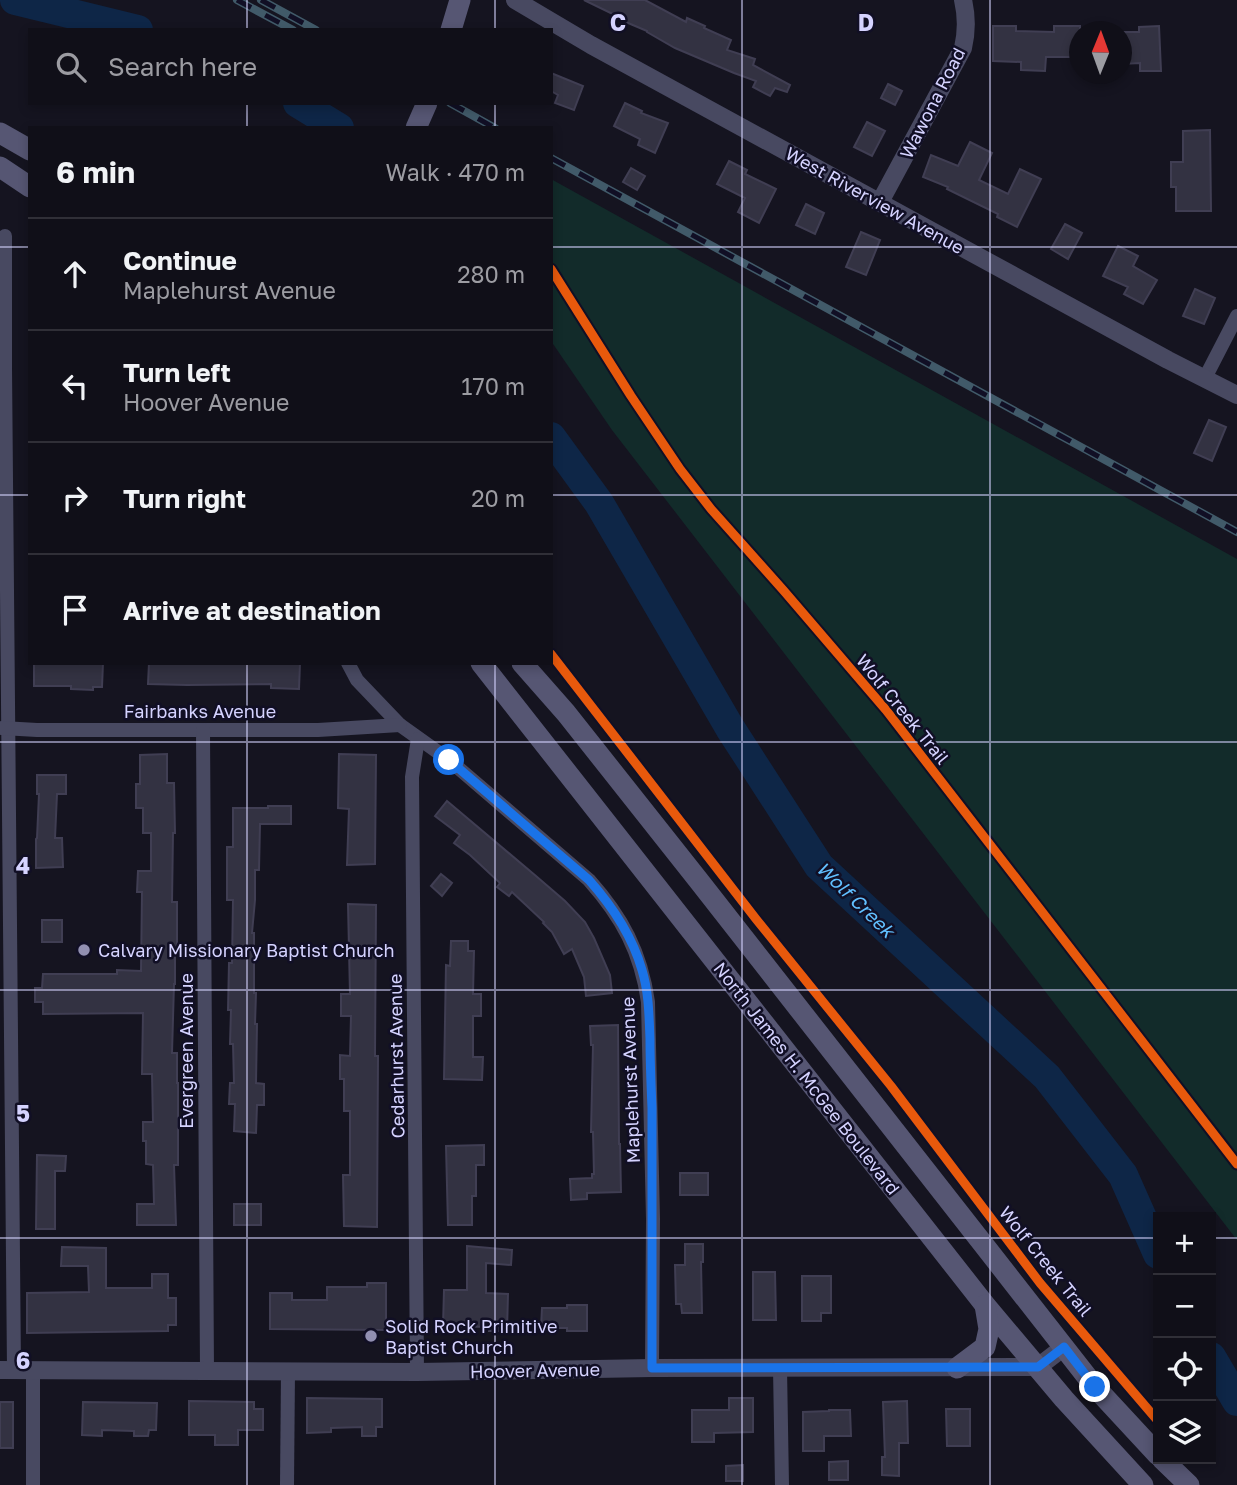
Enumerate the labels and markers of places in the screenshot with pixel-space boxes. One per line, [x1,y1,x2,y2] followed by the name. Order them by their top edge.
[98,939,395,961] place label: Calvary Missionary Baptist Church
[76,942,92,958] marker: Calvary Missionary Baptist Church
[385,1315,557,1358] place label: Solid Rock Primitive Baptist Church
[363,1328,379,1344] marker: Solid Rock Primitive Baptist Church

